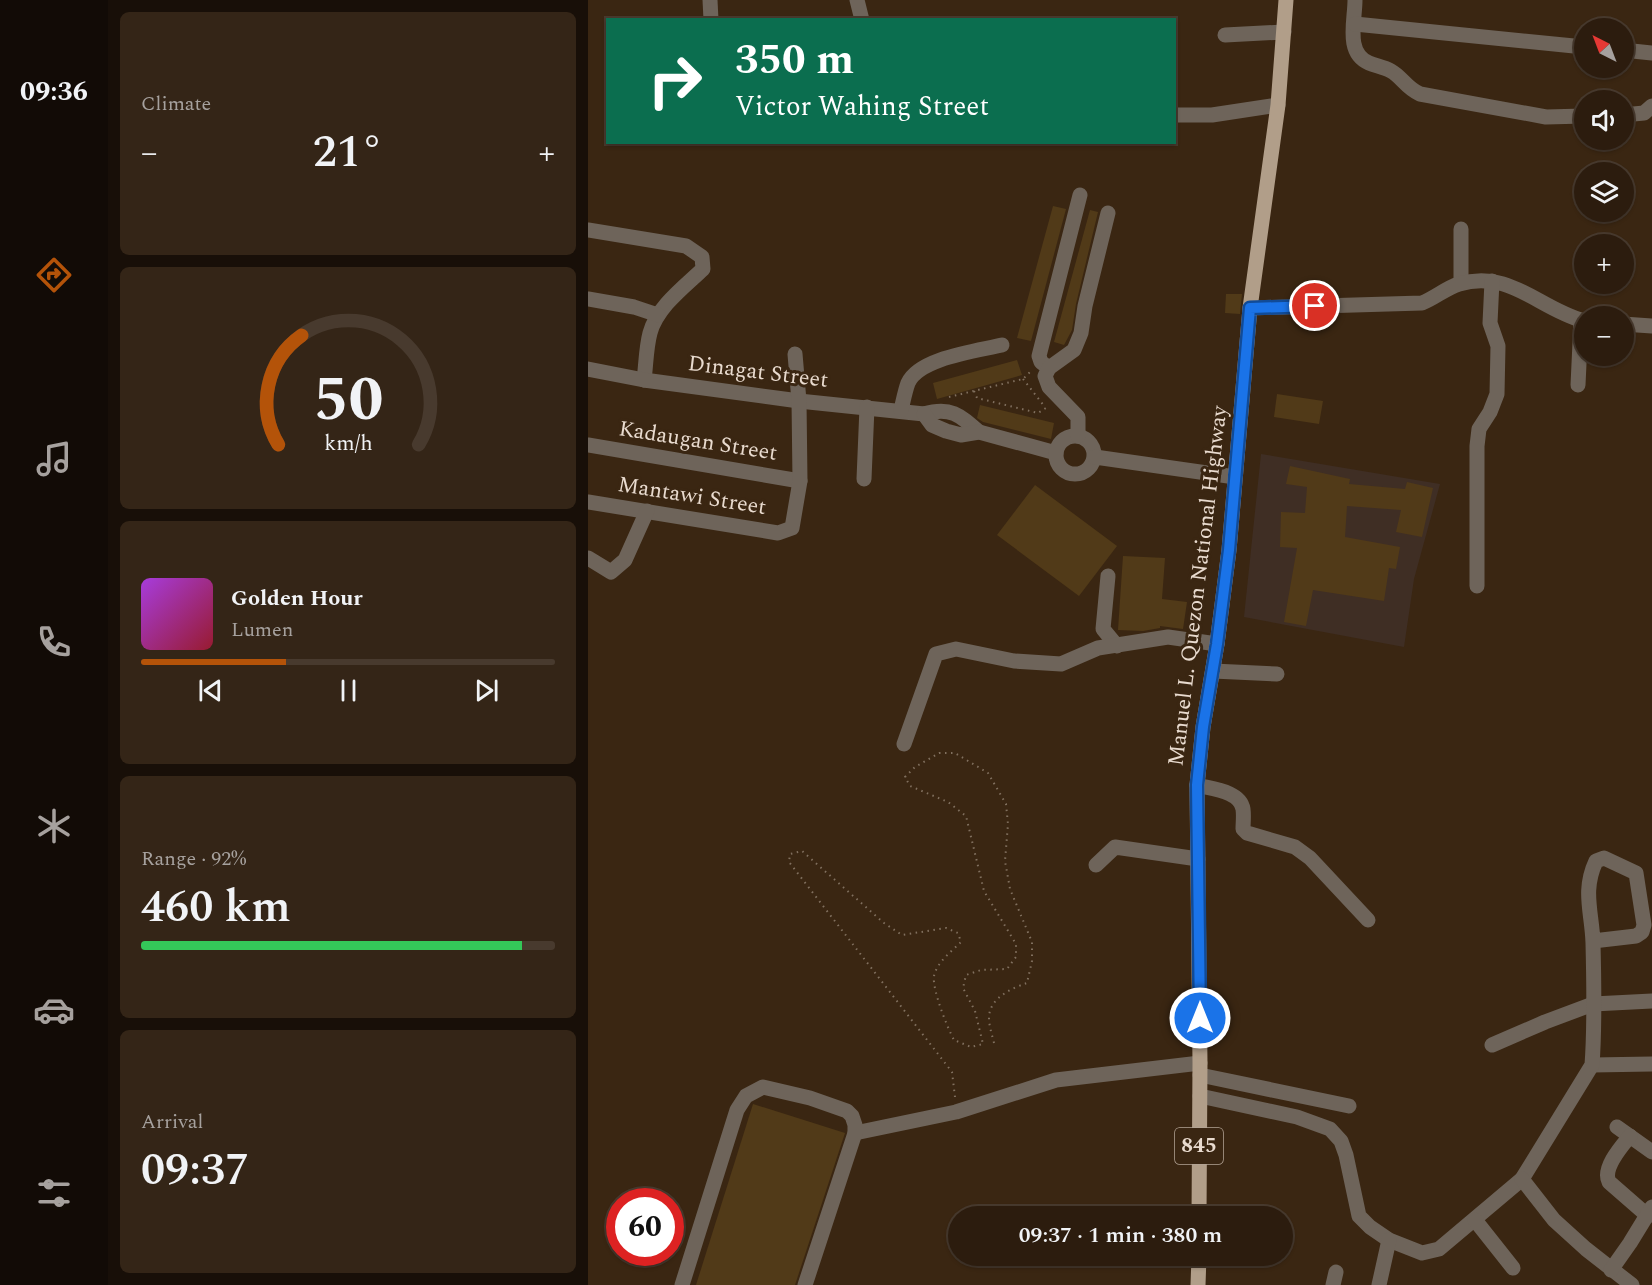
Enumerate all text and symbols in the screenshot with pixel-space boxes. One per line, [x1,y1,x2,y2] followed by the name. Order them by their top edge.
[1574,18,1634,78] north arrow
[1574,18,1634,366] map controls
[735,29,854,92] text: 350 m
[636,42,714,120] icon: right
[20,71,88,113] text: 09:36
[735,86,989,128] text: Victor Wahing Street
[141,89,211,119] text: Climate
[1574,90,1634,150] button: sound
[313,118,383,187] text: 21°
[141,128,158,178] text: −
[539,128,555,178] text: +
[1574,162,1634,222] button: layers
[1574,234,1634,294] button: +
[33,254,75,296] icon: directions
[1289,280,1340,331] pin
[1298,289,1331,322] icon: arrive
[1574,306,1634,366] button: −
[686,347,830,397] street label: Dinagat Street
[313,353,383,448] text: 50
[1160,403,1237,768] street label: Manuel L. Quezon National Highway
[616,412,780,470] street label: Kadaugan Street
[324,427,372,460] text: km/h
[33,438,75,480] icon: music
[615,468,769,524] street label: Mantawi Street
[231,582,363,615] text: Golden Hour
[231,615,293,645] text: Lumen
[33,621,75,663] icon: phone
[194,674,227,707] icon: previous
[332,674,365,707] icon: pause
[470,674,503,707] icon: next
[33,805,75,847] icon: climate
[141,844,246,874] text: Range · 92%
[141,873,291,942] text: 460 km
[1168,986,1232,1050] position arrow
[33,989,75,1031] icon: car
[141,1107,203,1137] text: Arrival
[1175,1128,1223,1164] road number: 845
[141,1136,249,1205] text: 09:37
[33,1172,75,1214] icon: filters
[606,1188,684,1266] speed limit sign: 60
[1019,1219,1222,1252] text: 09:37 · 1 min · 380 m

